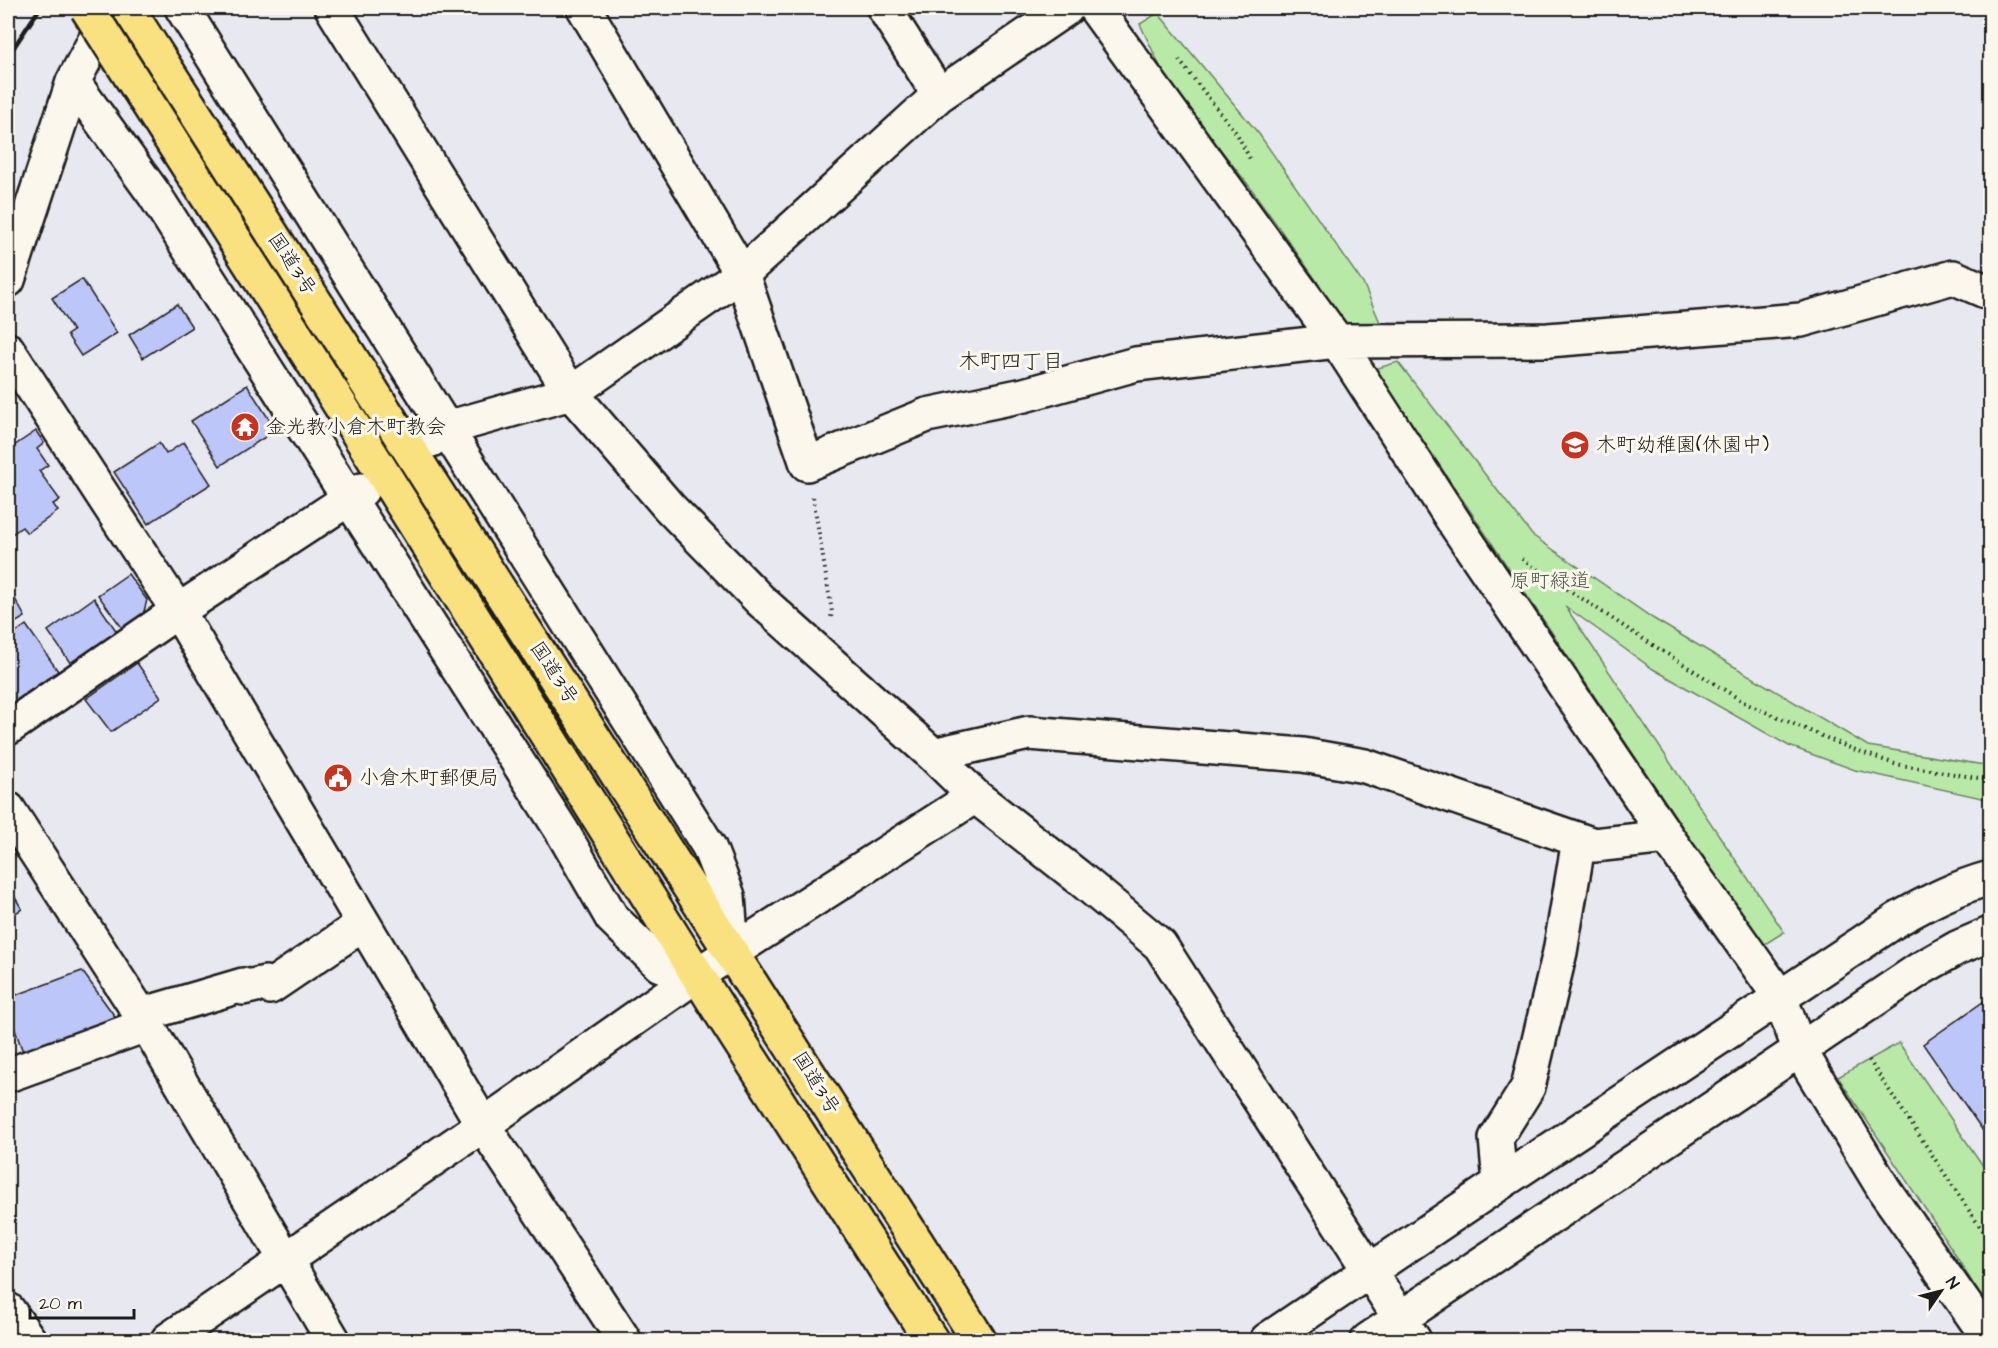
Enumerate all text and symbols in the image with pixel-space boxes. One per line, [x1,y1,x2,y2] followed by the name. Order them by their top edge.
[261,227,323,301] street label: 国道3号
[959,347,1064,376] district label: 木町四丁目
[229,411,261,443] temple icon: 金光教小倉木町教会
[266,413,446,441] place label: 金光教小倉木町教会
[1559,429,1591,461] school or university icon: 木町幼稚園(休園中)
[1596,431,1769,459] place label: 木町幼稚園(休園中)
[1510,567,1590,595] park label: 原町緑道
[523,636,585,710] street label: 国道3号
[322,762,354,794] public building icon: 小倉木町郵便局
[359,764,499,792] place label: 小倉木町郵便局
[786,1046,846,1120] street label: 国道3号
[1911,1261,1971,1321] north arrow
[1941,1273,1964,1293] text: N
[30,1282,134,1320] scale bar
[39,1291,82,1316] text: 20 m

